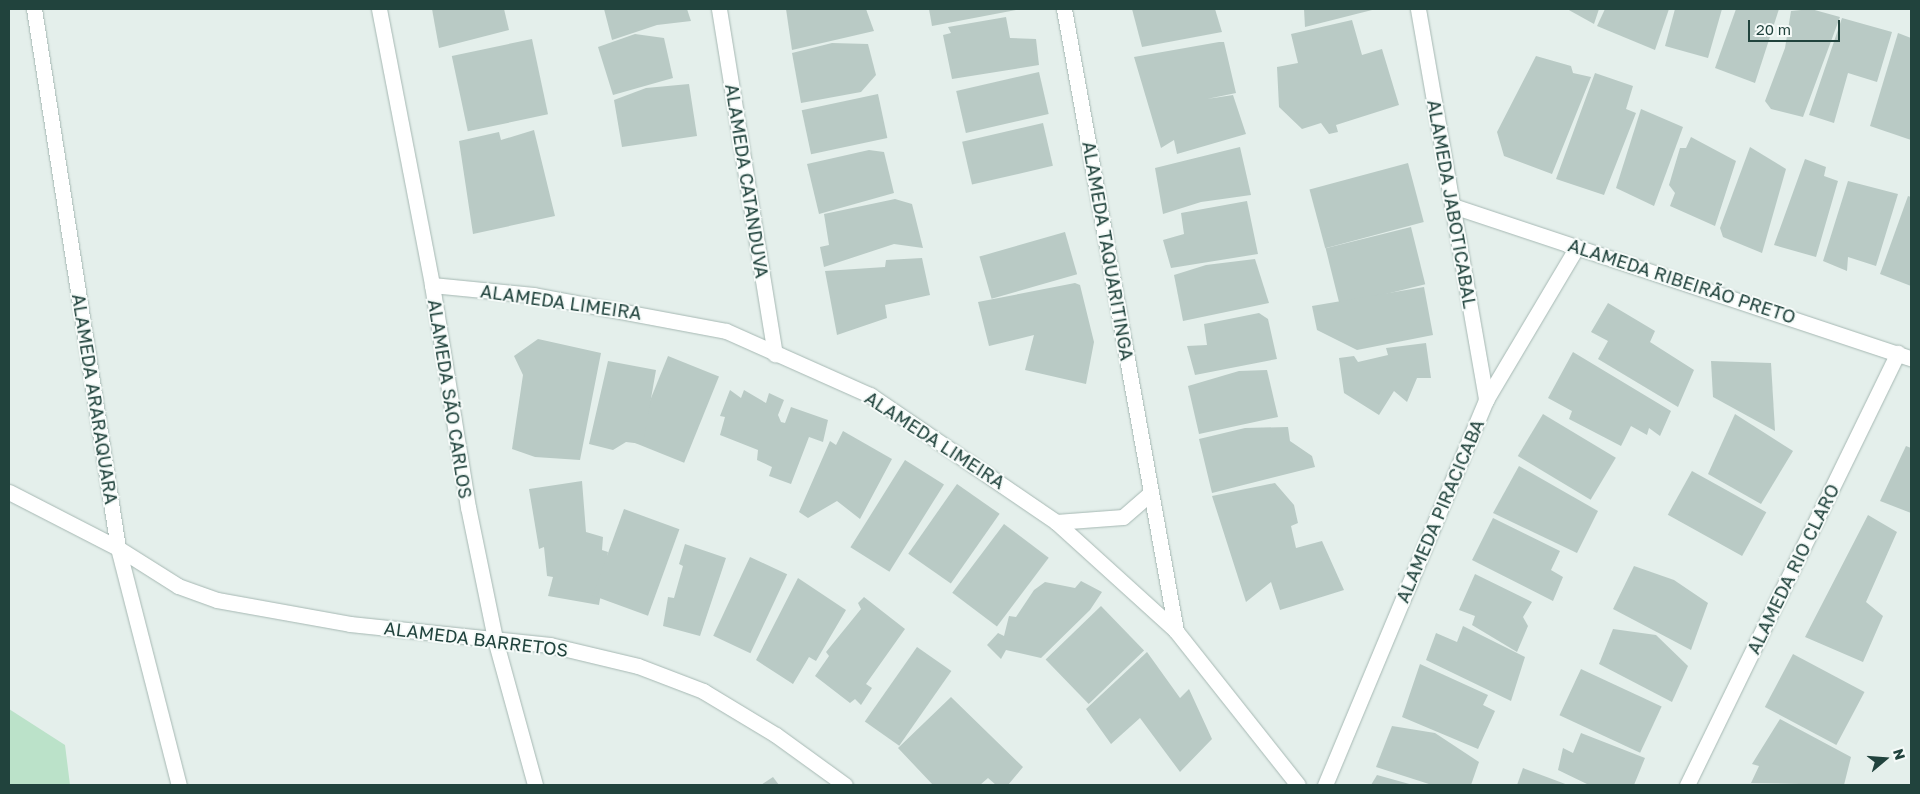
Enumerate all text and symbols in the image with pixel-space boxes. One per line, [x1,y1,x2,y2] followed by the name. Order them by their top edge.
[1750,10,1842,42] scale bar
[1756,20,1791,38] text: 20 m
[721,82,773,280] street label: ALAMEDA CATANDUVA
[1423,98,1481,310] street label: ALAMEDA JABOTICABAL
[1078,140,1138,362] street label: ALAMEDA TAQUARITINGA
[1566,234,1798,328] street label: ALAMEDA RIBEIRÃO PRETO
[479,280,643,324] street label: ALAMEDA LIMEIRA
[68,292,122,506] street label: ALAMEDA ARARAQUARA
[424,298,476,500] street label: ALAMEDA SÃO CARLOS
[861,387,1009,493] street label: ALAMEDA LIMEIRA
[1392,416,1488,606] street label: ALAMEDA PIRACICABA
[1742,480,1844,658] street label: ALAMEDA RIO CLARO
[383,617,569,661] street label: ALAMEDA BARRETOS
[1860,734,1910,784] north arrow
[1890,747,1909,762] text: N

